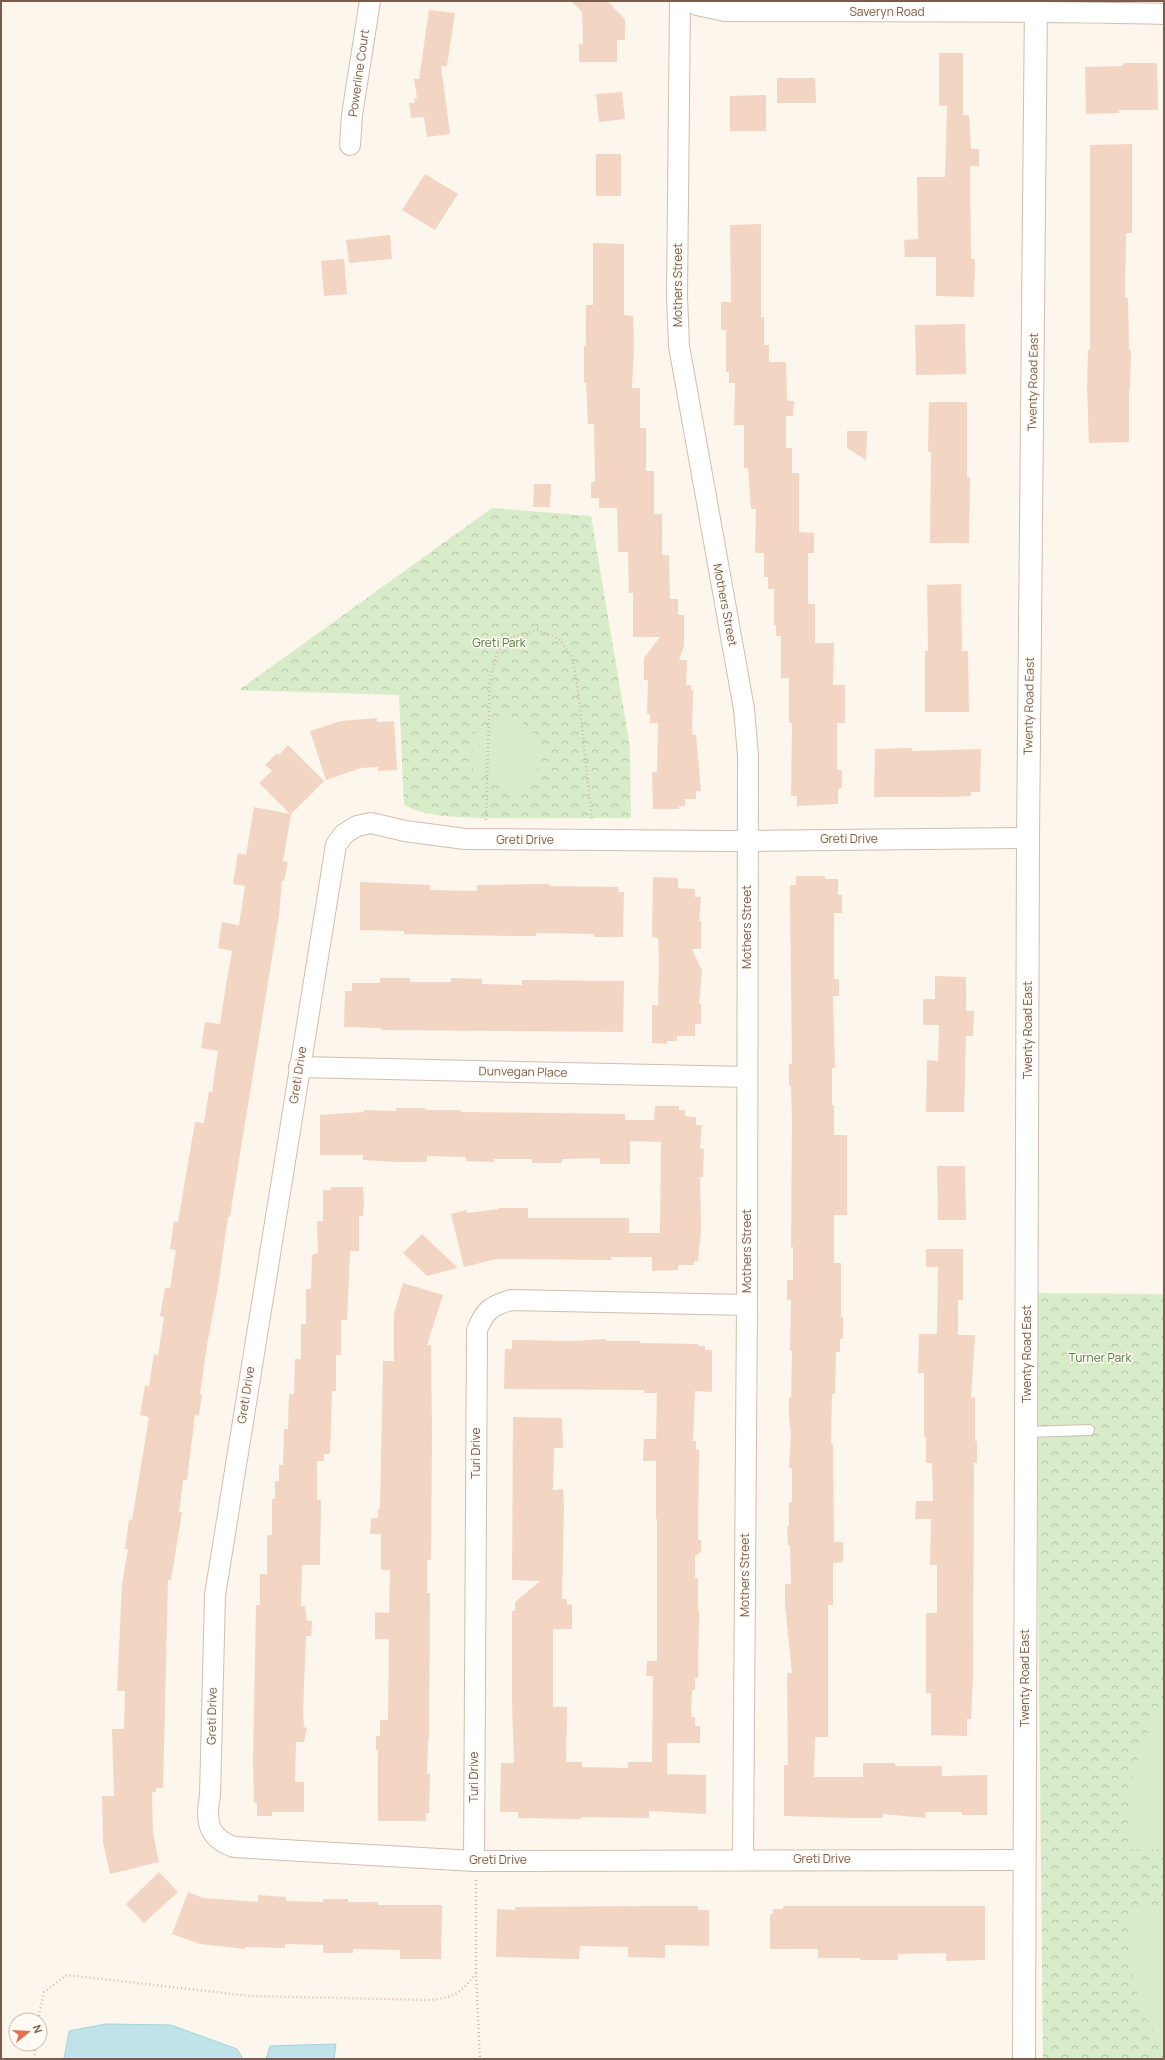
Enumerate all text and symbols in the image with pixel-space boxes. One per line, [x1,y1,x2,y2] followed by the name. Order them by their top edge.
[849,3,925,20] street label: Saveryn Road
[344,28,373,118] street label: Powerline Court
[669,243,686,327] street label: Mothers Street
[1023,333,1042,431] street label: Twenty Road East
[709,562,742,648] street label: Mothers Street
[472,634,527,651] park label: Greti Park
[1019,657,1038,755] street label: Twenty Road East
[820,830,878,847] street label: Greti Drive
[496,831,554,848] street label: Greti Drive
[738,885,755,969] street label: Mothers Street
[1019,981,1036,1079] street label: Twenty Road East
[285,1045,310,1105] street label: Greti Drive
[479,1062,567,1081] street label: Dunvegan Place
[738,1209,755,1293] street label: Mothers Street
[1018,1305,1035,1403] street label: Twenty Road East
[1069,1349,1132,1366] park label: Turner Park
[233,1365,258,1425] street label: Greti Drive
[467,1427,484,1479] street label: Turi Drive
[736,1533,753,1617] street label: Mothers Street
[1016,1629,1033,1727] street label: Twenty Road East
[202,1687,221,1745] street label: Greti Drive
[465,1751,482,1803] street label: Turi Drive
[793,1850,851,1867] street label: Greti Drive
[469,1851,527,1868] street label: Greti Drive
[8,2012,48,2052] north arrow
[30,2023,46,2035] text: N

